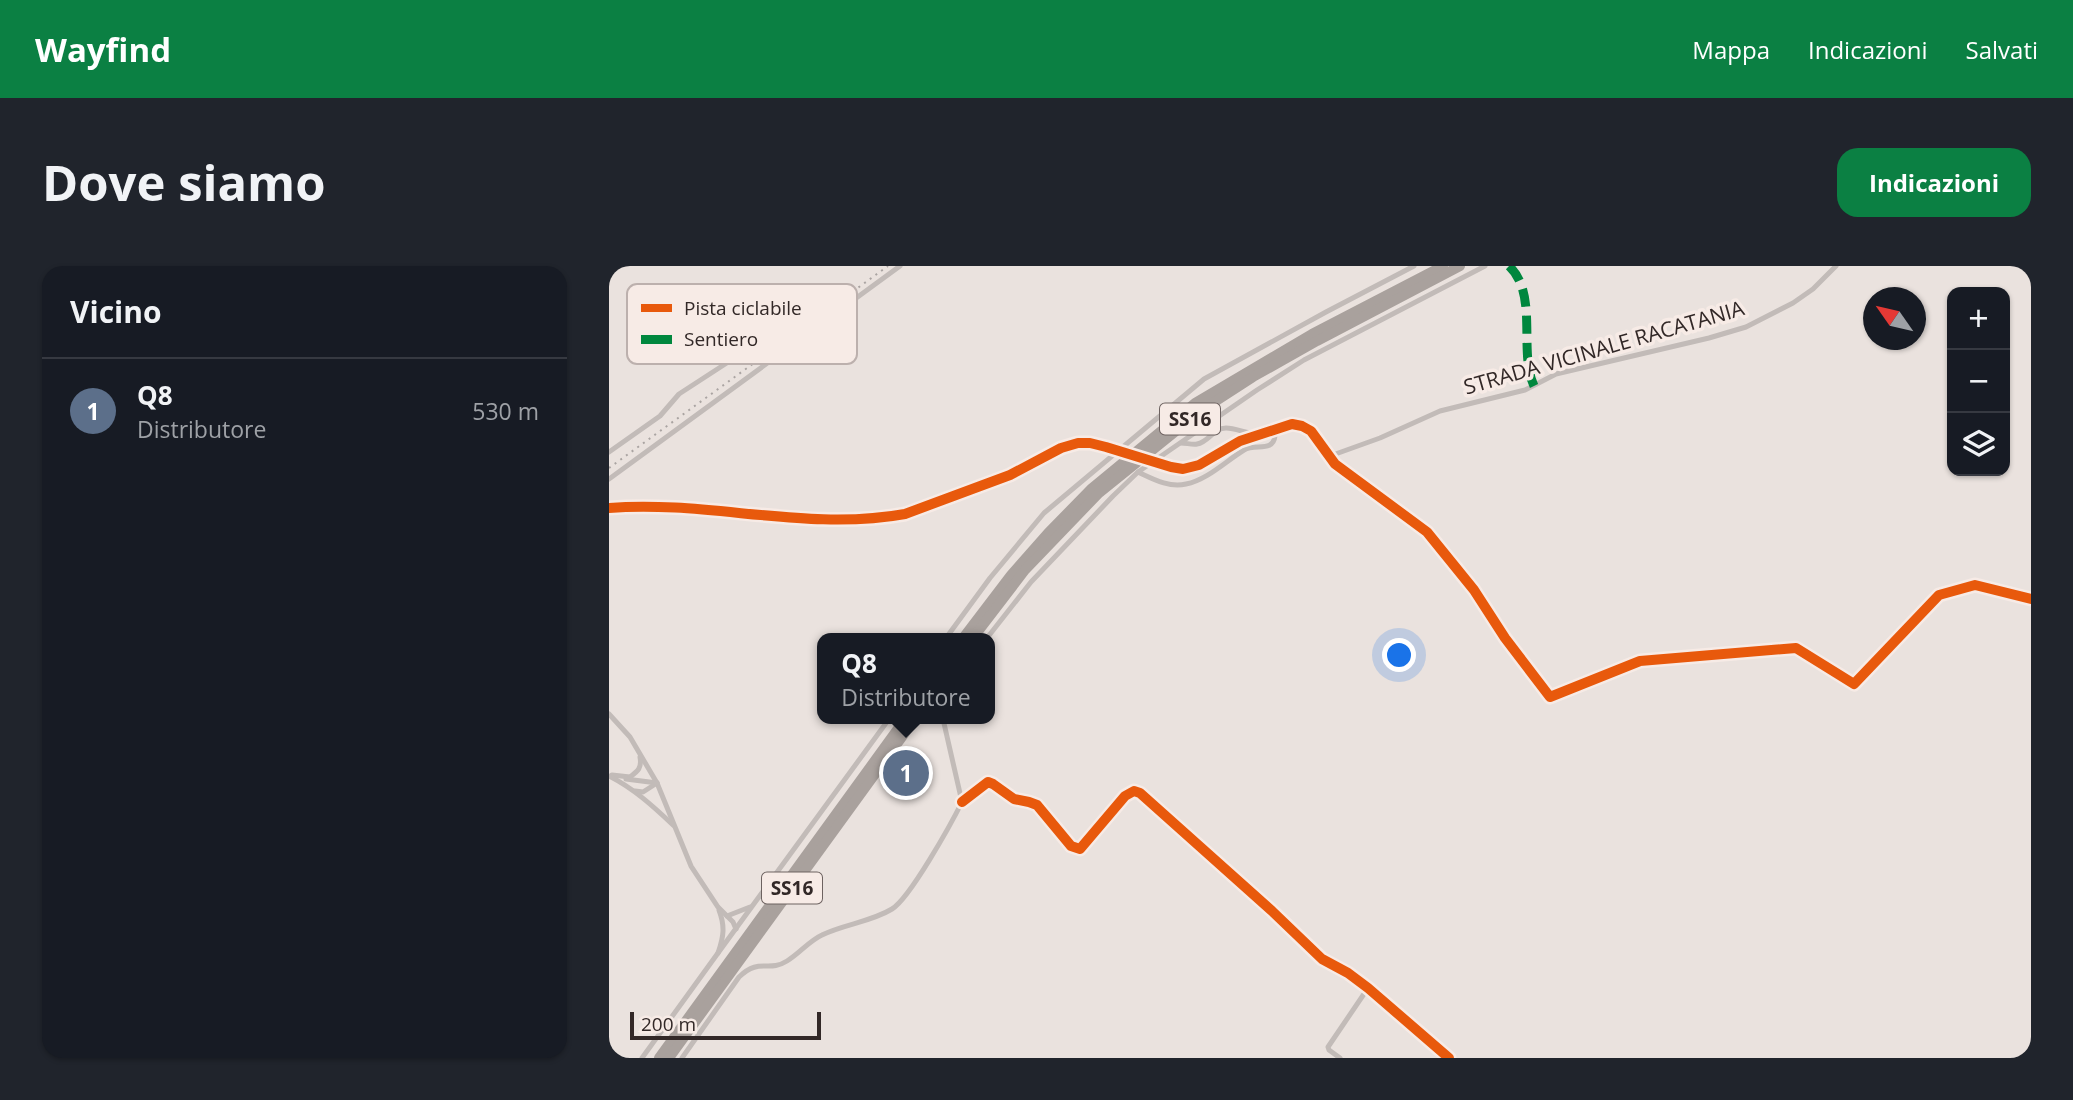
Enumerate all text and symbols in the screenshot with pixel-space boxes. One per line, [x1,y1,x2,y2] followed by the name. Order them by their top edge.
[35,27,171,72] text: Wayfind
[1692,33,1770,66] text: Mappa
[1808,33,1928,66] text: Indicazioni
[1966,33,2038,66] text: Salvati
[1837,148,2031,217] button: Indicazioni
[42,149,326,215] text: Dove siamo
[627,284,857,364] legend
[1863,287,1926,350] north arrow
[1947,287,2010,476] map controls
[1947,287,2010,350] button: +
[70,291,162,332] text: Vicino
[1460,293,1748,401] street label: STRADA VICINALE RACATANIA
[684,295,802,321] text: Pista ciclabile
[684,326,758,352] text: Sentiero
[1947,350,2010,413] button: −
[137,377,173,413] text: Q8
[86,395,100,427] text: 1
[472,395,539,427] text: 530 m
[1160,404,1220,434] road number: SS16
[137,413,266,445] text: Distributore
[1947,413,2010,476] button: layers
[817,633,995,724] popup
[1382,638,1416,672] your location
[841,645,877,681] text: Q8
[841,681,971,713] text: Distributore
[883,747,929,799] pin: 1
[762,873,822,904] road number: SS16
[630,1009,821,1041] scale bar
[641,1011,696,1037] text: 200 m

